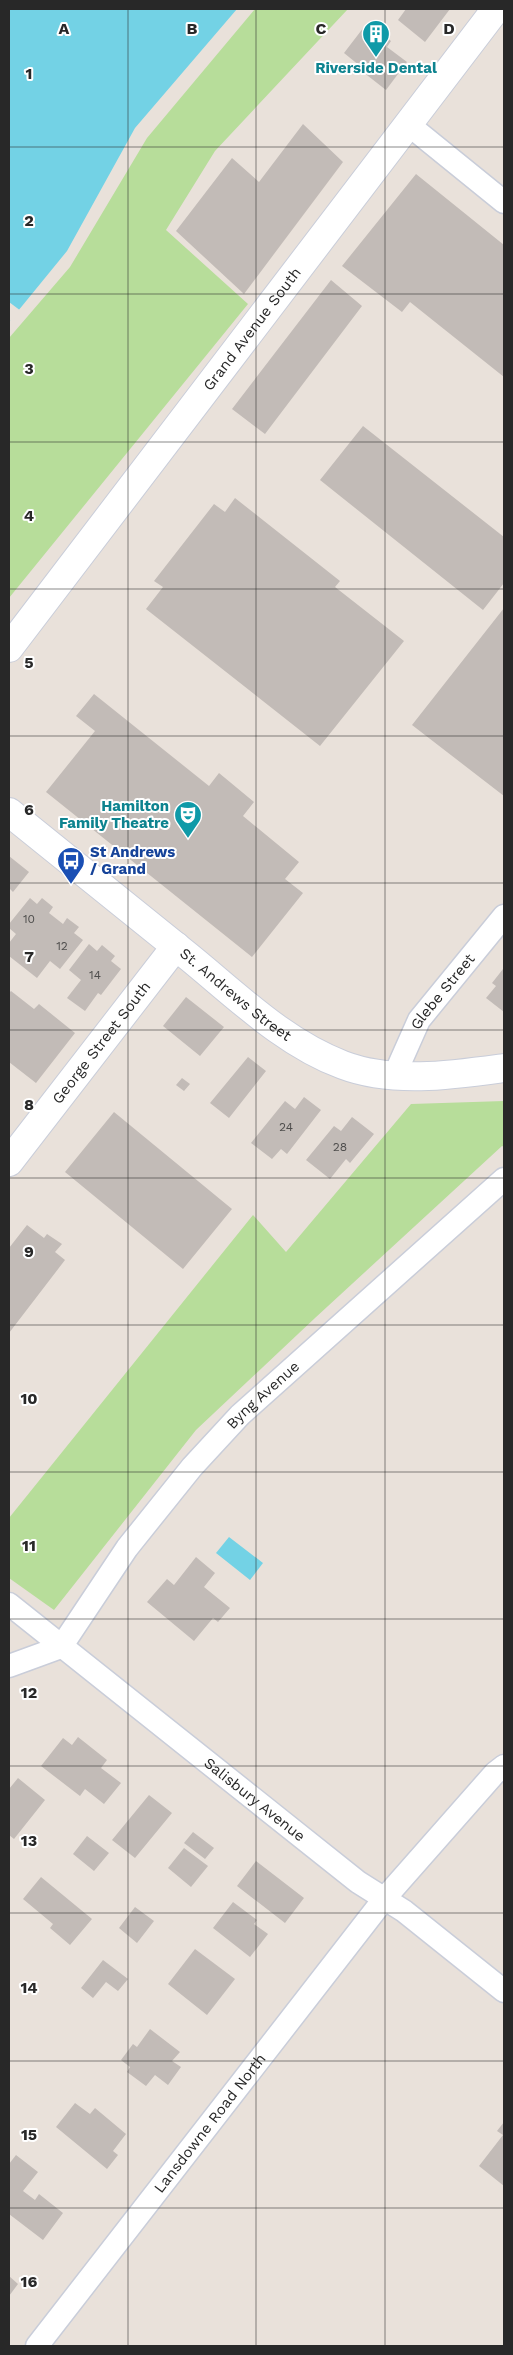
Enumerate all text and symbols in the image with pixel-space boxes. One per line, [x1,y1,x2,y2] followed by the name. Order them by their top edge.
[59,19,70,38] text: A
[187,19,198,38] text: B
[316,19,327,38] text: C
[361,19,391,58] building icon: Riverside Dental
[443,19,455,38] text: D
[315,59,437,77] place label: Riverside Dental
[26,64,32,83] text: 1
[24,211,34,230] text: 2
[199,264,305,394] street label: Grand Avenue South
[24,359,34,378] text: 3
[24,506,34,525] text: 4
[24,653,34,672] text: 5
[59,797,169,832] place label: Hamilton Family Theatre
[24,800,34,819] text: 6
[173,800,203,839] theatre icon: Hamilton Family Theatre
[90,843,175,878] place label: St Andrews / Grand
[56,846,86,885] bus stop icon: St Andrews / Grand
[23,912,35,926] house number: 10
[56,939,68,953] house number: 12
[176,944,295,1045] street label: St. Andrews Street
[24,947,34,966] text: 7
[407,949,479,1032] street label: Glebe Street
[89,968,101,982] house number: 14
[48,978,154,1107] street label: George Street South
[24,1095,34,1114] text: 8
[279,1120,293,1134] house number: 24
[333,1140,347,1154] house number: 28
[24,1242,34,1261] text: 9
[223,1357,303,1433] street label: Byng Avenue
[20,1389,38,1408] text: 10
[22,1536,36,1555] text: 11
[21,1683,37,1702] text: 12
[200,1754,309,1845] street label: Salisbury Avenue
[21,1831,37,1850] text: 13
[20,1978,38,1997] text: 14
[150,2050,270,2196] street label: Lansdowne Road North
[21,2125,37,2144] text: 15
[21,2272,38,2291] text: 16

